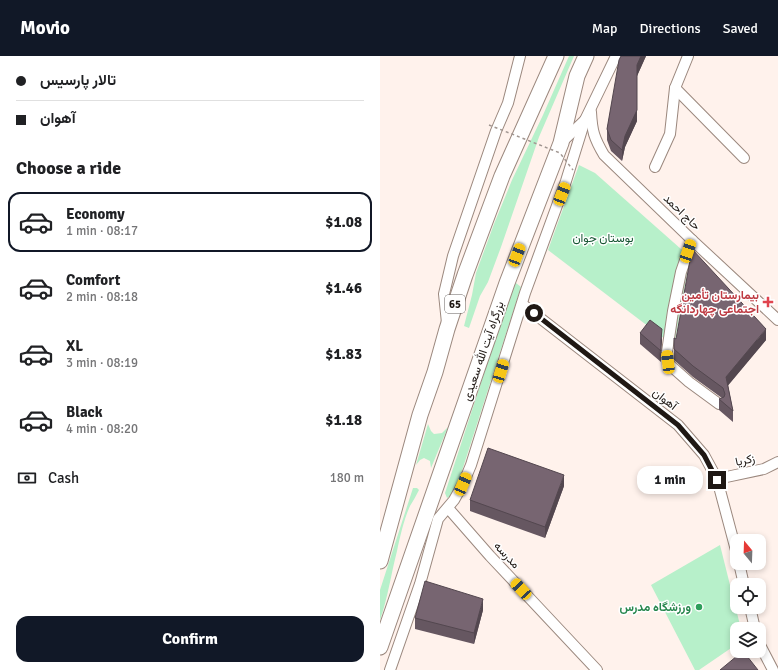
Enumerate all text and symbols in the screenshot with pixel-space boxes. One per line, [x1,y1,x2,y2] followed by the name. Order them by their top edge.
[20,16,70,40] text: Movio
[592,20,618,37] text: Map
[640,20,701,37] text: Directions
[723,20,758,37] text: Saved
[40,71,116,89] text: تالار پارسیس
[40,109,76,127] text: آهوان
[16,157,121,179] text: Choose a ride
[552,181,572,207] car
[659,191,703,234] street label: حاج احمد
[18,204,54,240] icon: car
[66,205,125,223] text: Economy
[325,213,362,231] text: $1.08
[66,223,138,239] text: 1 min · 08:17
[572,231,634,246] park label: بوستان جوان
[678,238,698,264] car
[507,242,527,268] car
[18,270,54,306] icon: car
[66,271,120,289] text: Comfort
[325,279,362,297] text: $1.46
[670,288,759,317] place label: بیمارستان تأمین اجتماعی چهاردانگه
[66,289,138,305] text: 2 min · 08:18
[445,295,465,313] road number: 65
[762,296,774,308] marker: بیمارستان تأمین اجتماعی چهاردانگه
[459,299,508,403] street label: بزرگراه آیت الله سعیدی
[525,304,543,322] route start
[18,336,54,372] icon: car
[66,337,83,355] text: XL
[325,345,362,363] text: $1.83
[661,349,675,375] car
[66,355,138,371] text: 3 min · 08:19
[492,358,510,384] car
[649,385,681,414] street label: آهوان
[18,402,54,438] icon: car
[66,403,103,421] text: Black
[325,411,362,429] text: $1.18
[66,421,138,437] text: 4 min · 08:20
[734,451,756,470] street label: زکریا
[637,466,703,494] callout: 1 min
[16,467,38,489] icon: cash
[48,469,79,487] text: Cash
[330,470,364,486] text: 180 m
[453,471,473,497] car
[708,471,726,489] route end
[654,472,686,488] text: 1 min
[730,534,766,570] north arrow
[730,534,766,658] map controls
[490,539,523,572] street label: مدرسه
[508,576,534,602] car
[730,578,766,614] button: locate
[620,600,691,615] place label: ورزشگاه مدرس
[694,602,704,612] marker: ورزشگاه مدرس
[16,616,364,662] button: Confirm
[730,622,766,658] button: layers

